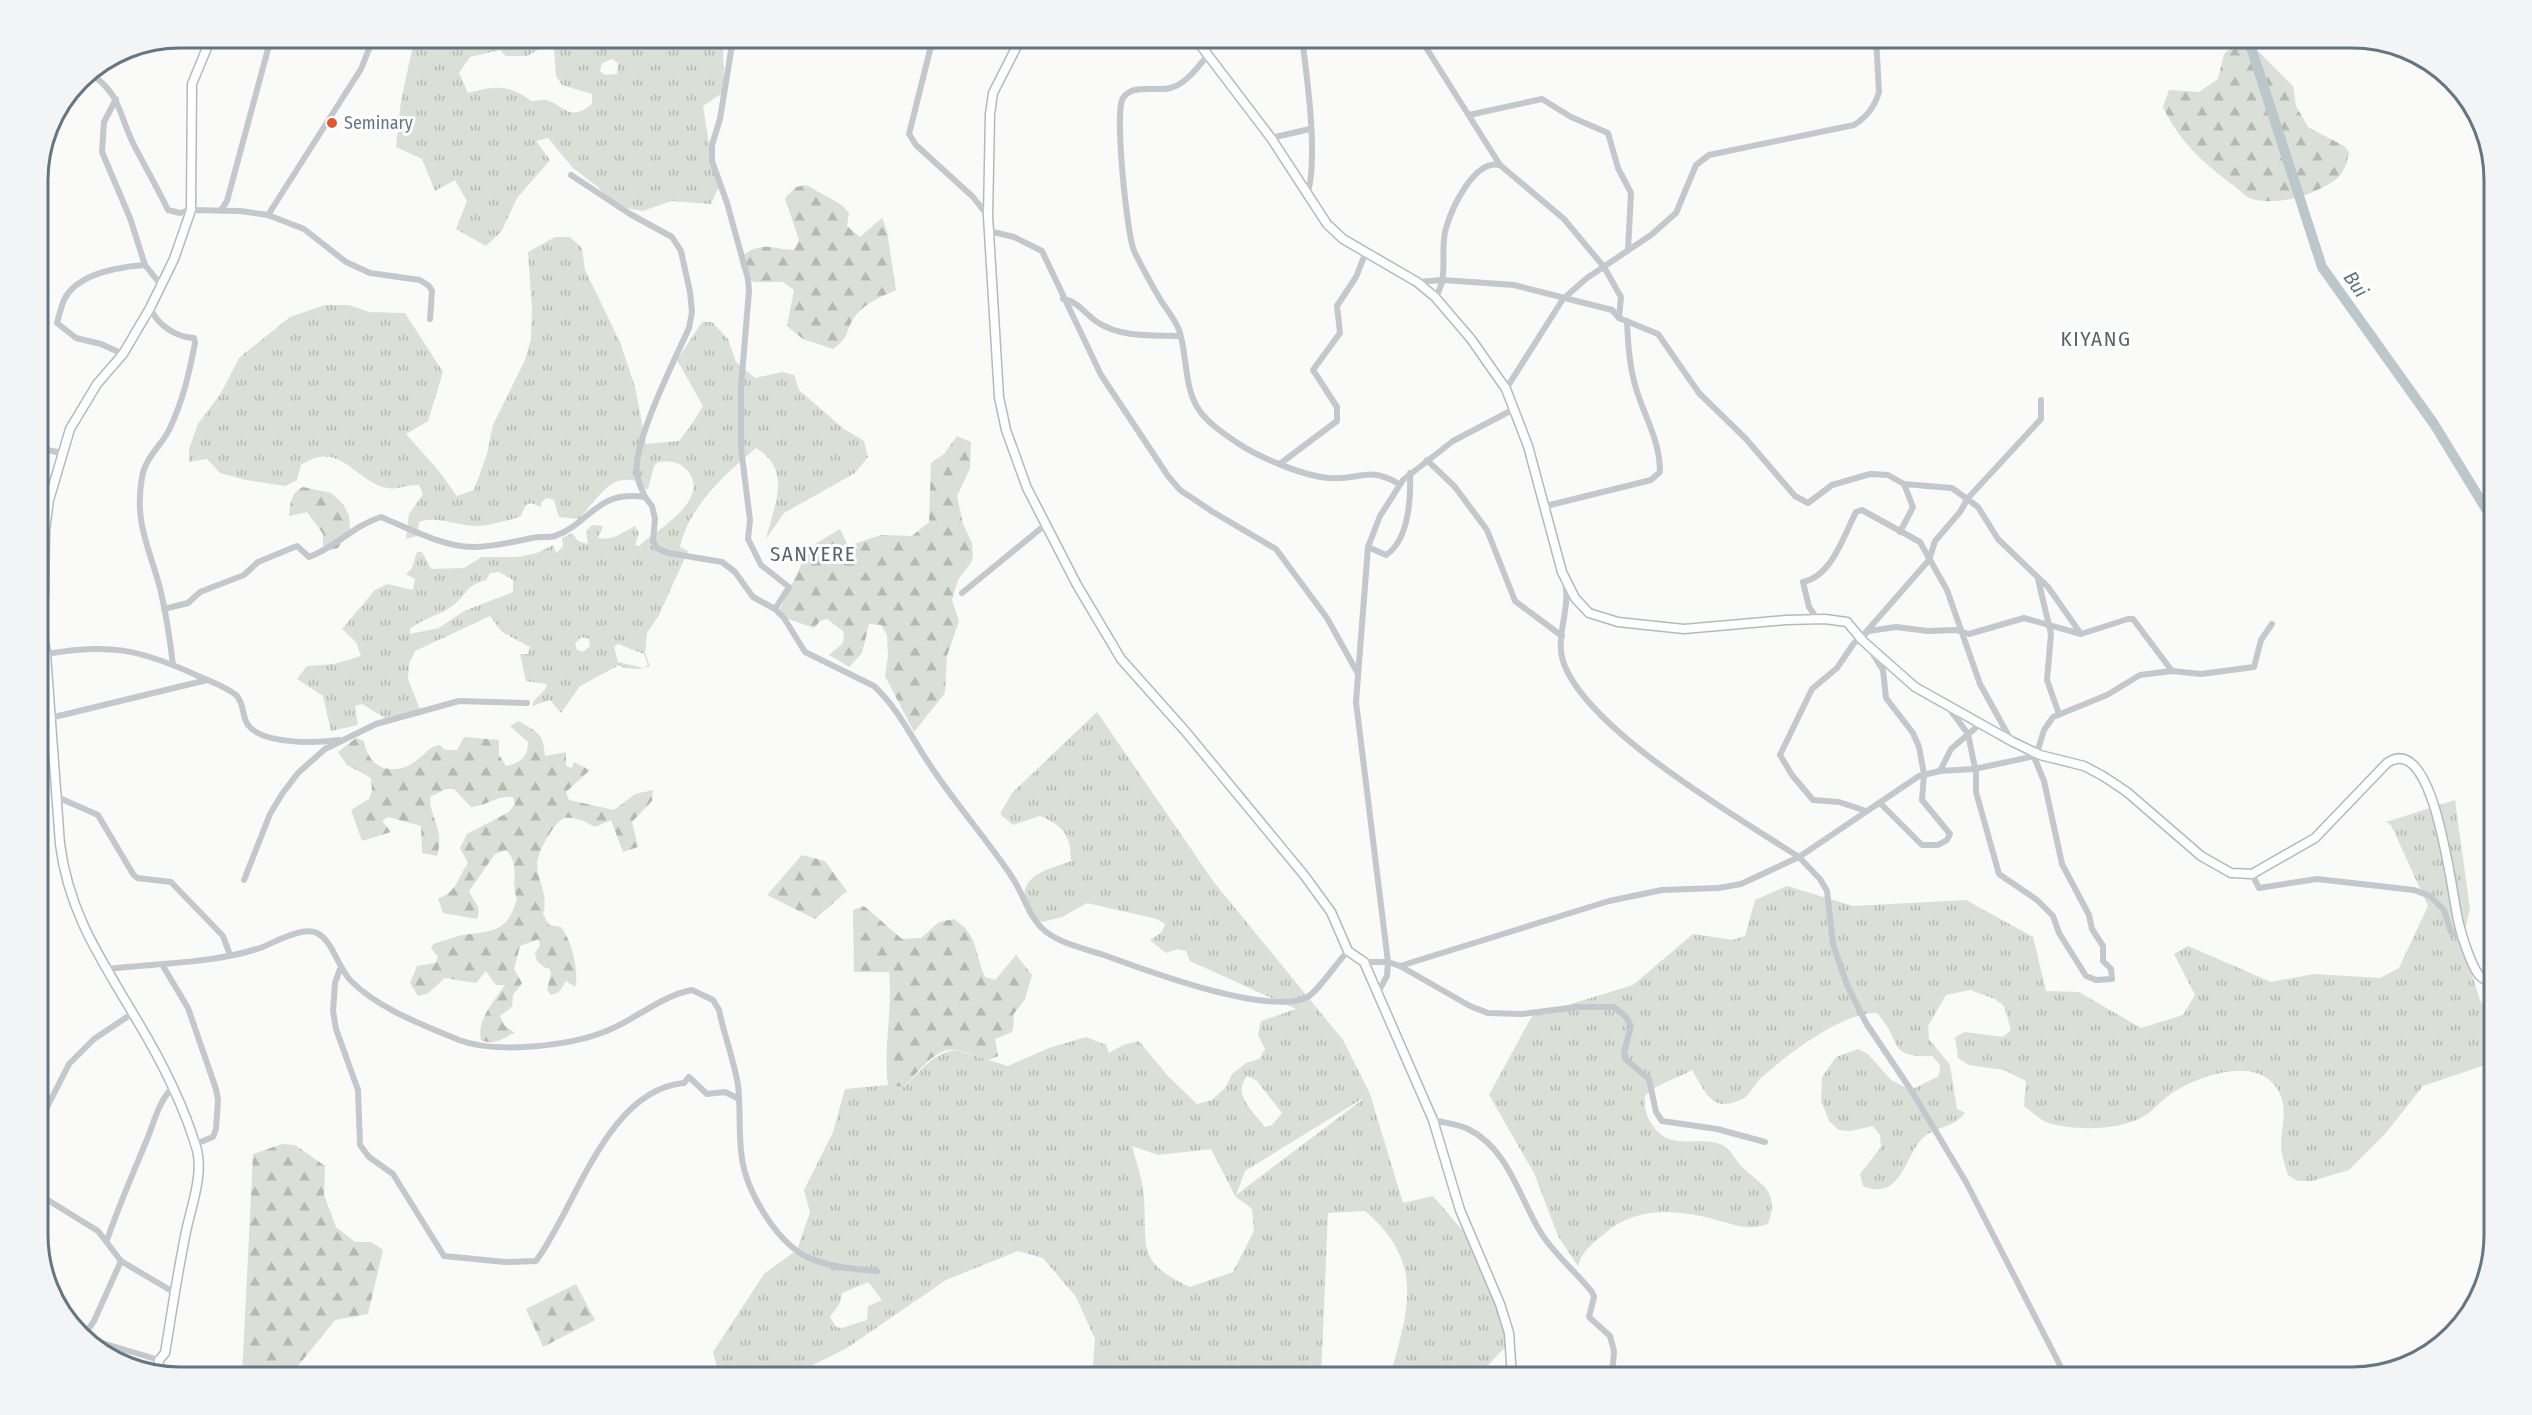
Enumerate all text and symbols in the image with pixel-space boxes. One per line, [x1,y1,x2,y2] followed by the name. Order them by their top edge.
[344,112,413,134] place label: Seminary
[325,116,339,130] marker: Seminary
[2339,266,2373,302] water label: Bui
[2061,326,2131,352] district label: KIYANG
[770,541,856,567] district label: SANYERE

